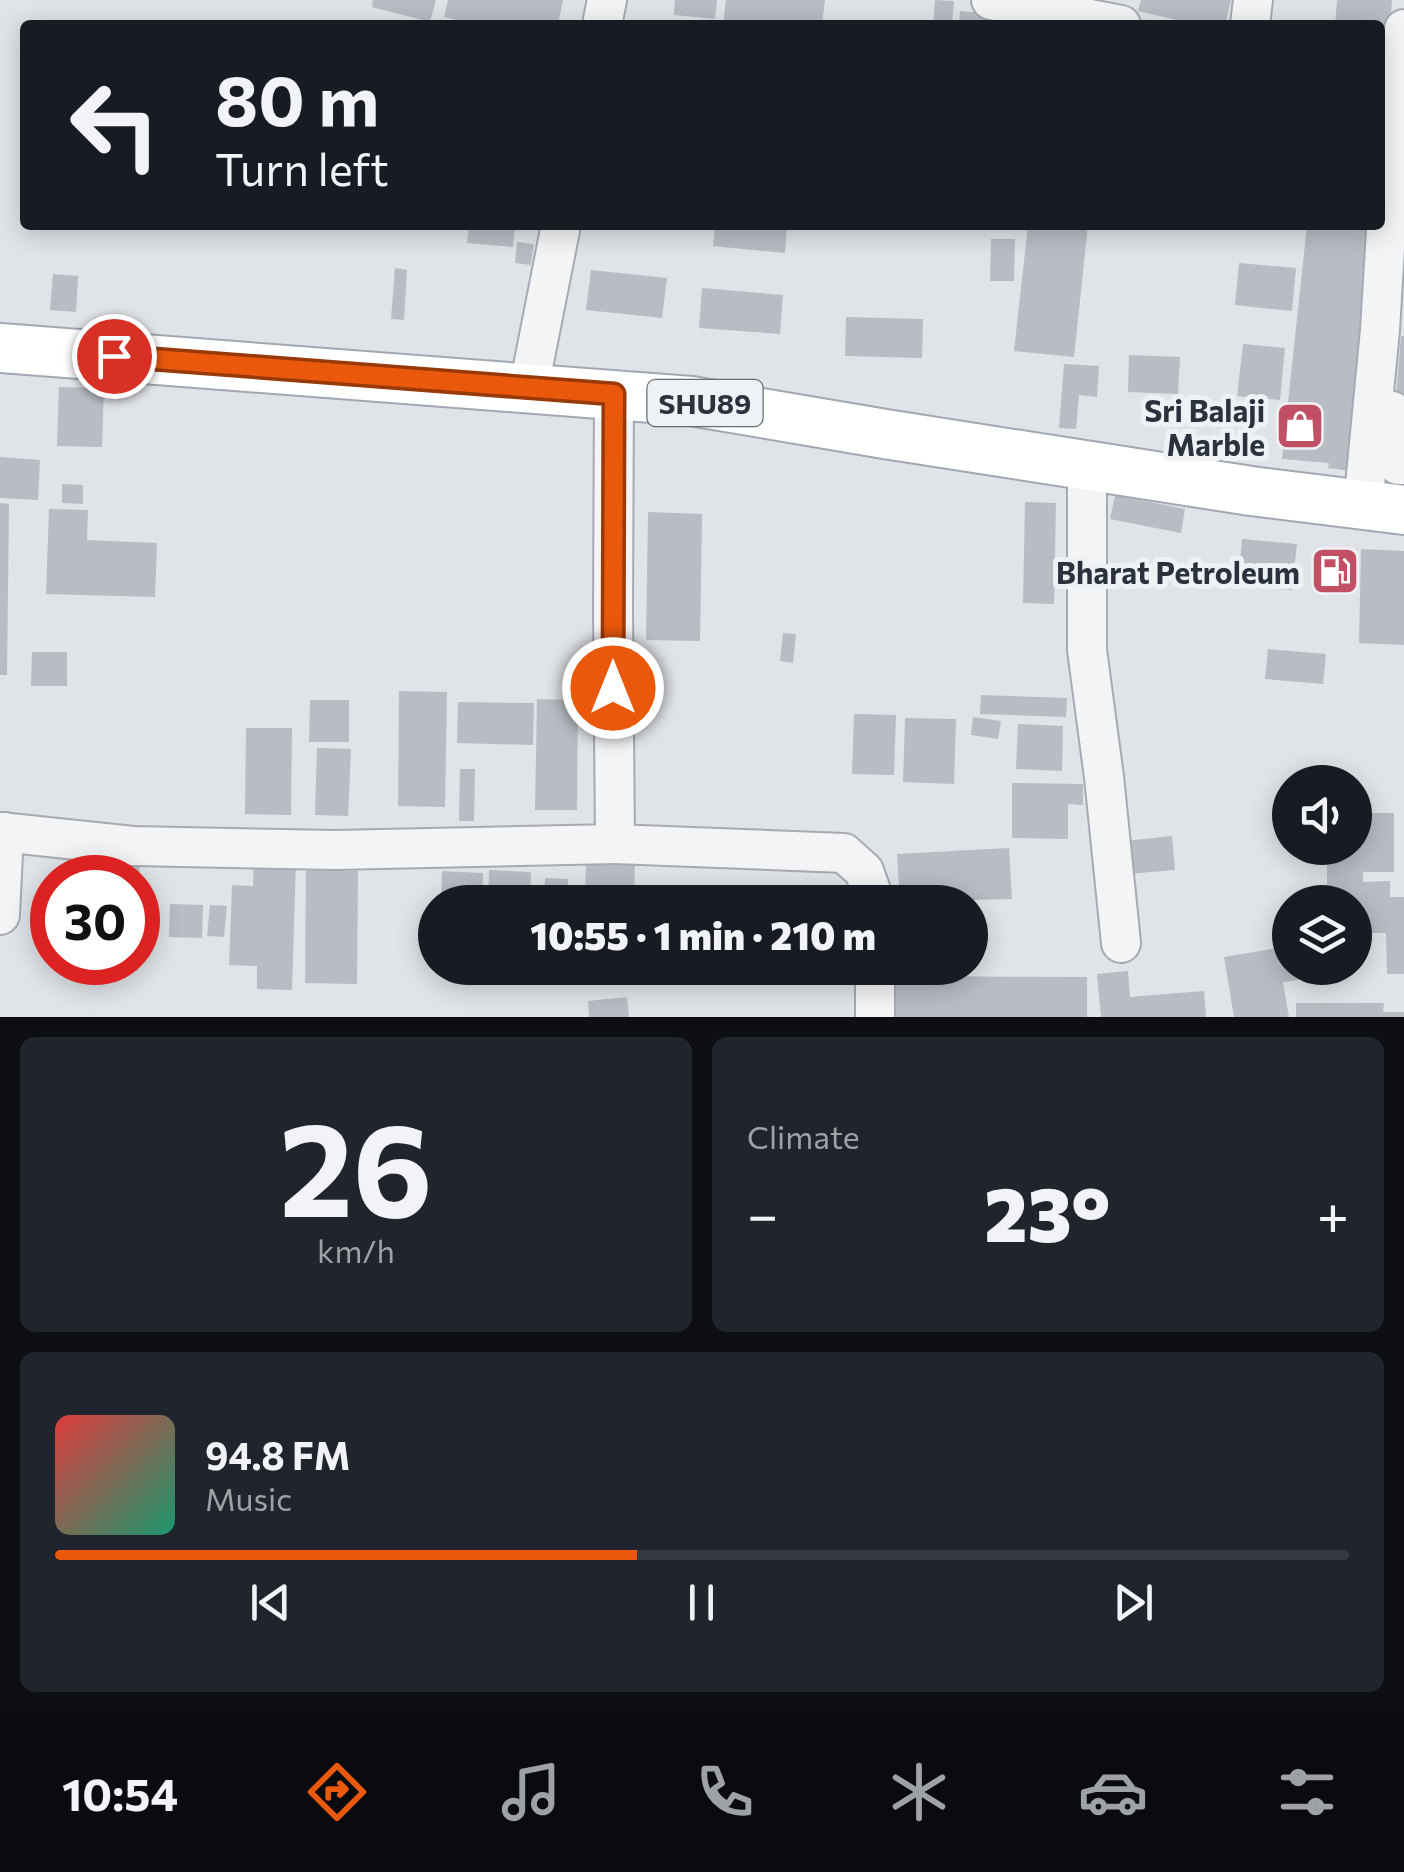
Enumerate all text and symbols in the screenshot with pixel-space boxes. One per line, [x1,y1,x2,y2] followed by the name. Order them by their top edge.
[215,55,379,140] text: 80 m
[50,60,180,190] icon: left
[215,140,389,195] text: Turn left
[72,314,157,399] pin
[87,329,142,384] icon: arrive
[648,380,762,426] road number: SHU89
[1144,391,1265,462] place label: Sri Balaji Marble
[1274,400,1326,452] shop icon: Sri Balaji Marble
[1309,545,1361,597] fuel station icon: Bharat Petroleum
[1056,553,1300,590] place label: Bharat Petroleum
[561,636,665,740] position arrow
[1272,765,1372,985] map controls
[1272,765,1372,865] button: sound
[30,855,160,985] speed limit sign: 30
[1272,885,1372,985] button: layers
[530,911,876,958] text: 10:55 · 1 min · 210 m
[279,1085,433,1244] text: 26
[747,1116,860,1156] text: Climate
[984,1166,1111,1257] text: 23°
[747,1179,778,1246] text: −
[1317,1179,1349,1246] text: +
[317,1230,395,1270] text: km/h
[205,1431,350,1478] text: 94.8 FM
[205,1478,292,1518] text: Music
[243,1575,298,1630] icon: previous
[674,1575,729,1630] icon: pause
[1106,1575,1161,1630] icon: next
[302,1757,372,1827] icon: directions
[496,1757,566,1827] icon: music
[690,1757,760,1827] icon: phone
[884,1757,954,1827] icon: climate
[1078,1757,1148,1827] icon: car
[1272,1757,1342,1827] icon: filters
[62,1765,178,1820] text: 10:54

